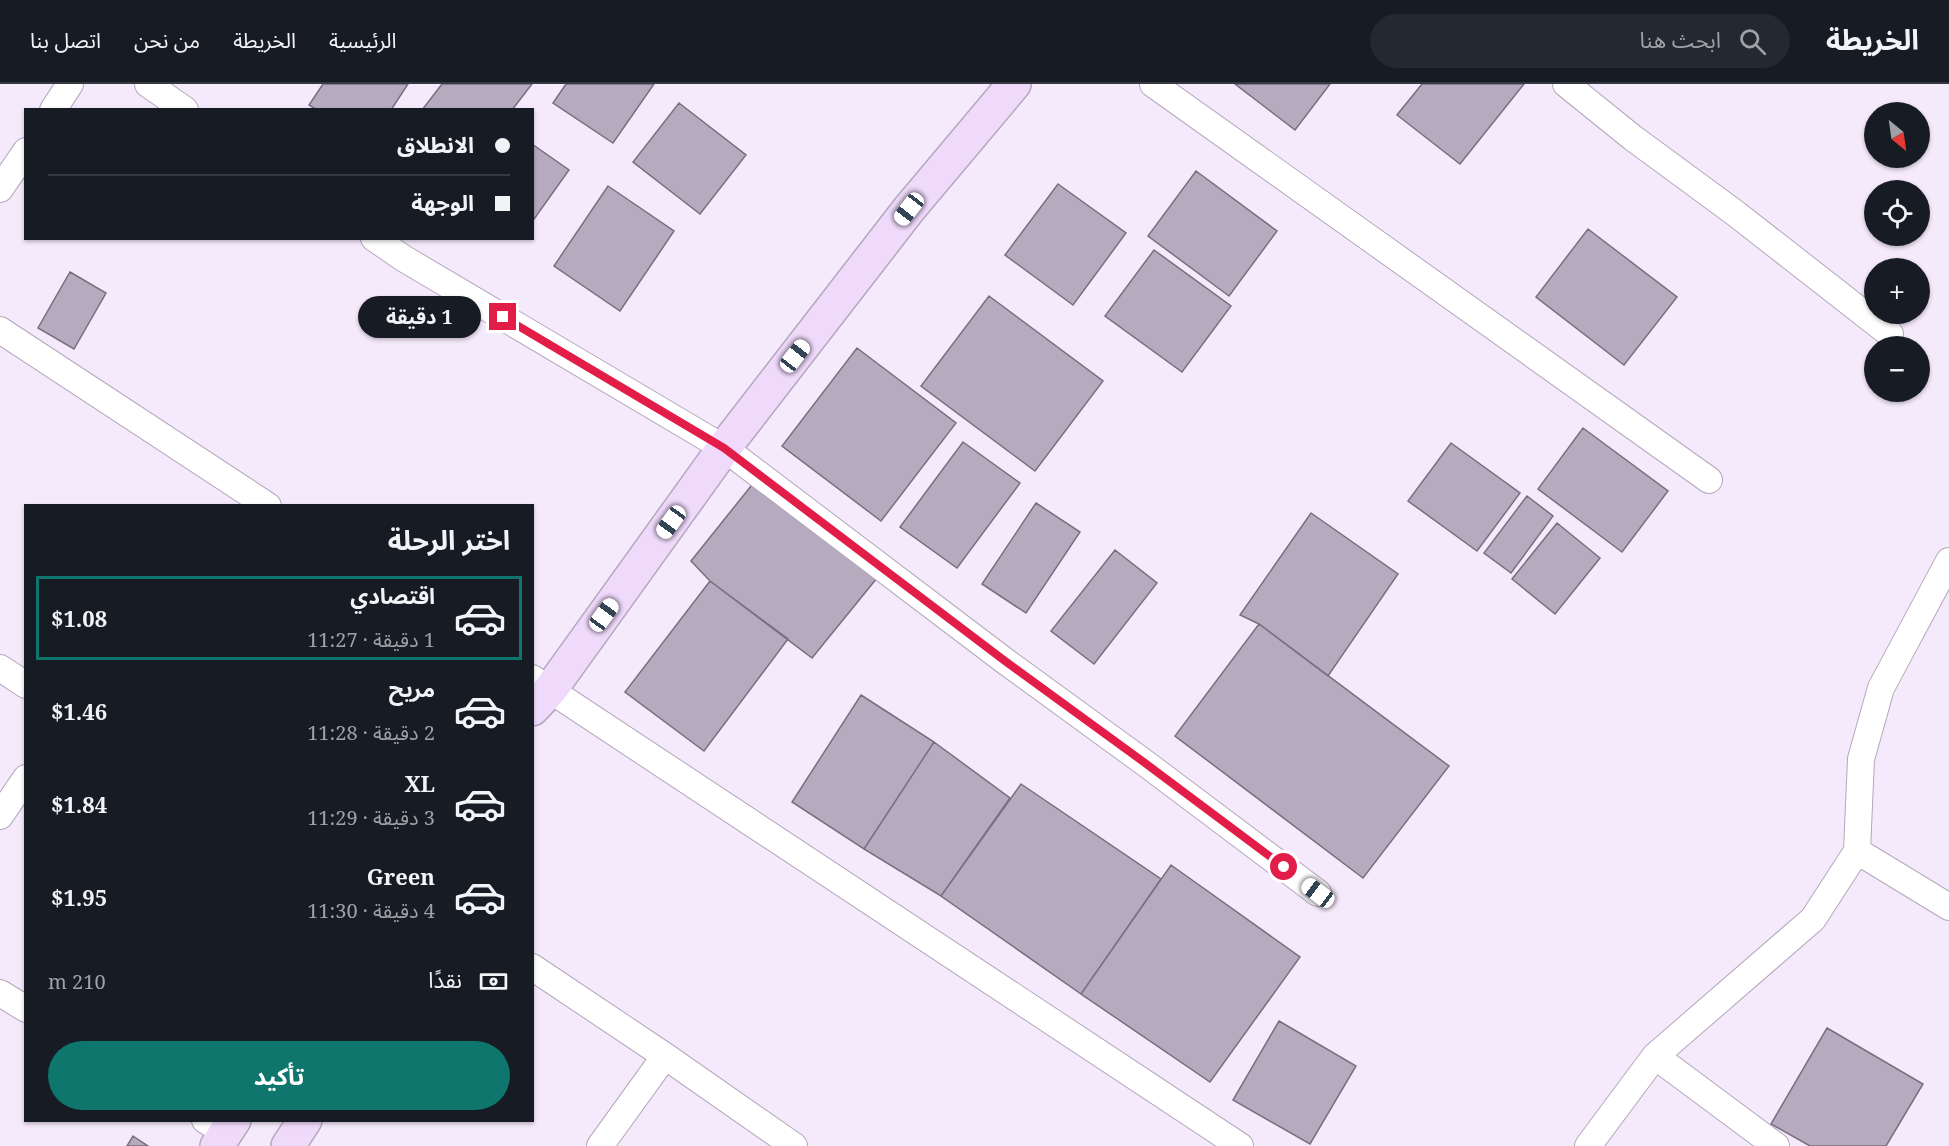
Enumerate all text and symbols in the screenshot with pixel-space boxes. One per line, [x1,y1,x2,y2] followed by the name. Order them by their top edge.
[1370,14,1790,68] search box
[1826,20,1919,58] text: الخريطة
[1639,24,1721,54] text: ابحث هنا
[1736,25,1769,58] icon: search
[30,26,101,54] text: اتصل بنا
[134,26,200,54] text: من نحن
[233,26,296,54] text: الخريطة
[329,26,397,54] text: الرئيسية
[1864,102,1930,168] north arrow
[1864,102,1930,402] map controls
[397,129,474,159] text: الانطلاق
[1864,180,1930,246] button: locate
[411,187,474,217] text: الوجهة
[891,189,927,229] car
[1864,258,1930,324] button: +
[359,296,482,338] callout: 1 دقيقة
[386,303,453,330] text: 1 دقيقة
[489,303,516,330] route end
[777,336,813,376] car
[1864,336,1930,402] button: −
[653,502,689,542] car
[388,521,510,558] text: اختر الرحلة
[350,580,435,610] text: اقتصادي
[453,591,507,645] icon: car
[586,595,622,635] car
[51,603,107,633] text: $1.08
[307,626,435,653] text: 1 دقيقة · 11:27
[389,673,435,703] text: مريح
[453,684,507,738] icon: car
[51,696,107,726] text: $1.46
[307,719,435,746] text: 2 دقيقة · 11:28
[404,768,435,798] text: XL
[453,777,507,831] icon: car
[51,789,107,819] text: $1.84
[307,804,435,831] text: 3 دقيقة · 11:29
[1270,853,1297,880] route start
[367,861,435,891] text: Green
[453,870,507,924] icon: car
[1298,875,1338,911] car
[51,882,107,912] text: $1.95
[307,897,435,924] text: 4 دقيقة · 11:30
[428,964,462,994] text: نقدًا
[477,965,510,998] icon: cash
[48,968,106,995] text: 210 m
[48,1041,510,1110] button: تأكيد

